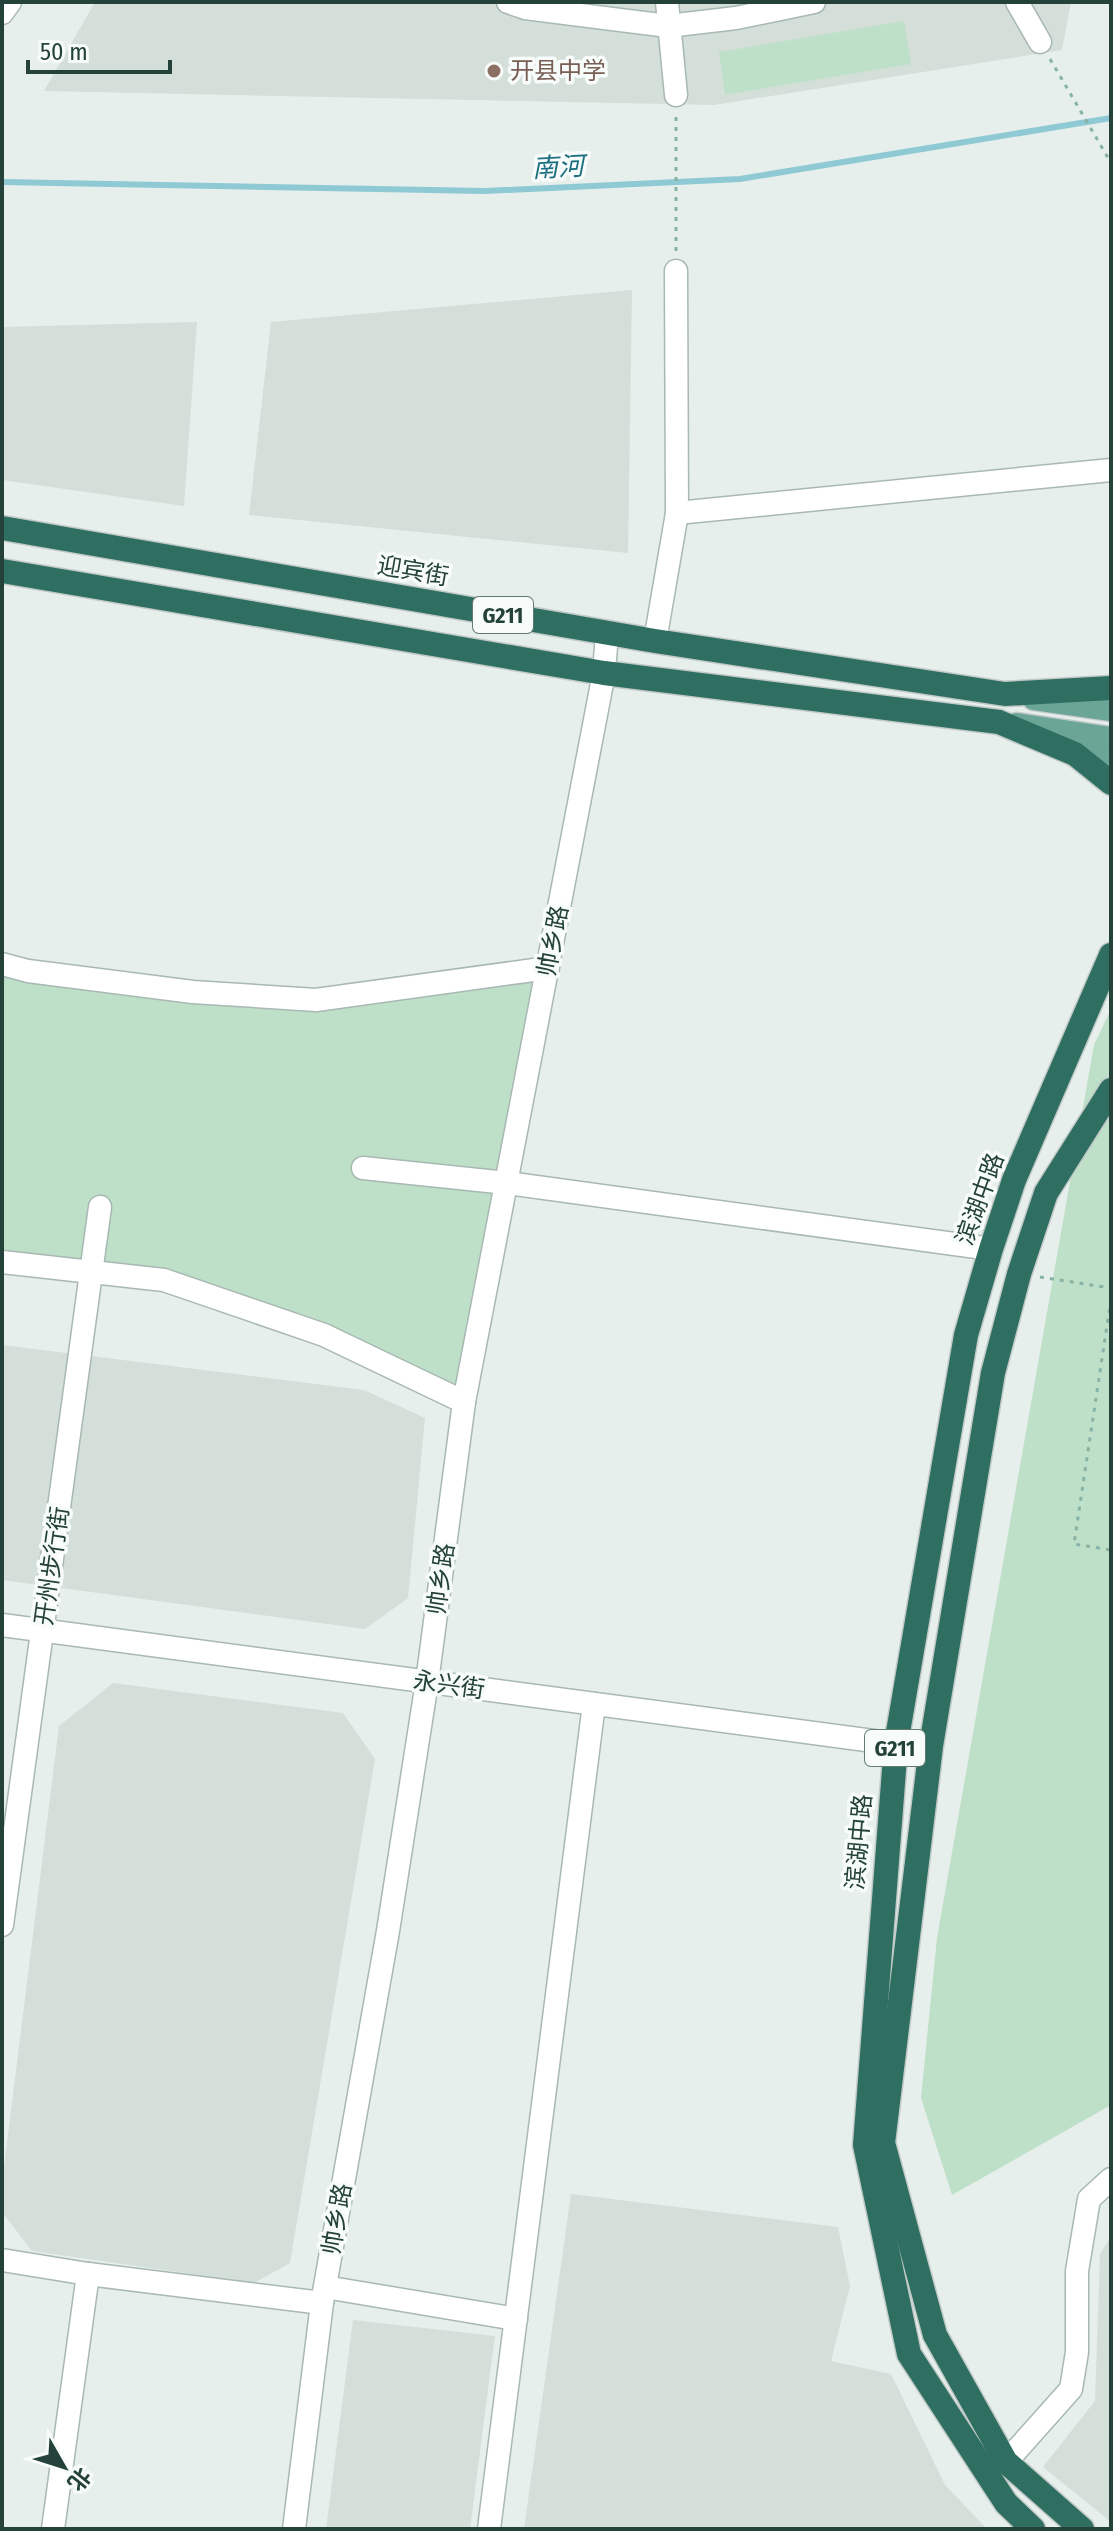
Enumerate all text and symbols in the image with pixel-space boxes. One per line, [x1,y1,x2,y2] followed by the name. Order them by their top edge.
[28,24,170,74] scale bar
[40,38,88,66] text: 50 m
[510,57,606,85] place label: 开县中学
[485,62,503,80] marker: 开县中学
[531,150,590,184] water label: 南河
[375,551,451,591] street label: 迎宾街
[473,597,533,633] road number: G211
[532,903,574,979] street label: 帅乡路
[950,1149,1010,1249] street label: 滨湖中路
[30,1505,74,1627] street label: 开州步行街
[422,1541,460,1617] street label: 帅乡路
[411,1666,487,1704] street label: 永兴街
[865,1730,925,1766] road number: G211
[841,1793,877,1891] street label: 滨湖中路
[317,2181,357,2257] street label: 帅乡路
[24,2427,104,2507] north arrow
[62,2462,97,2496] text: 北

